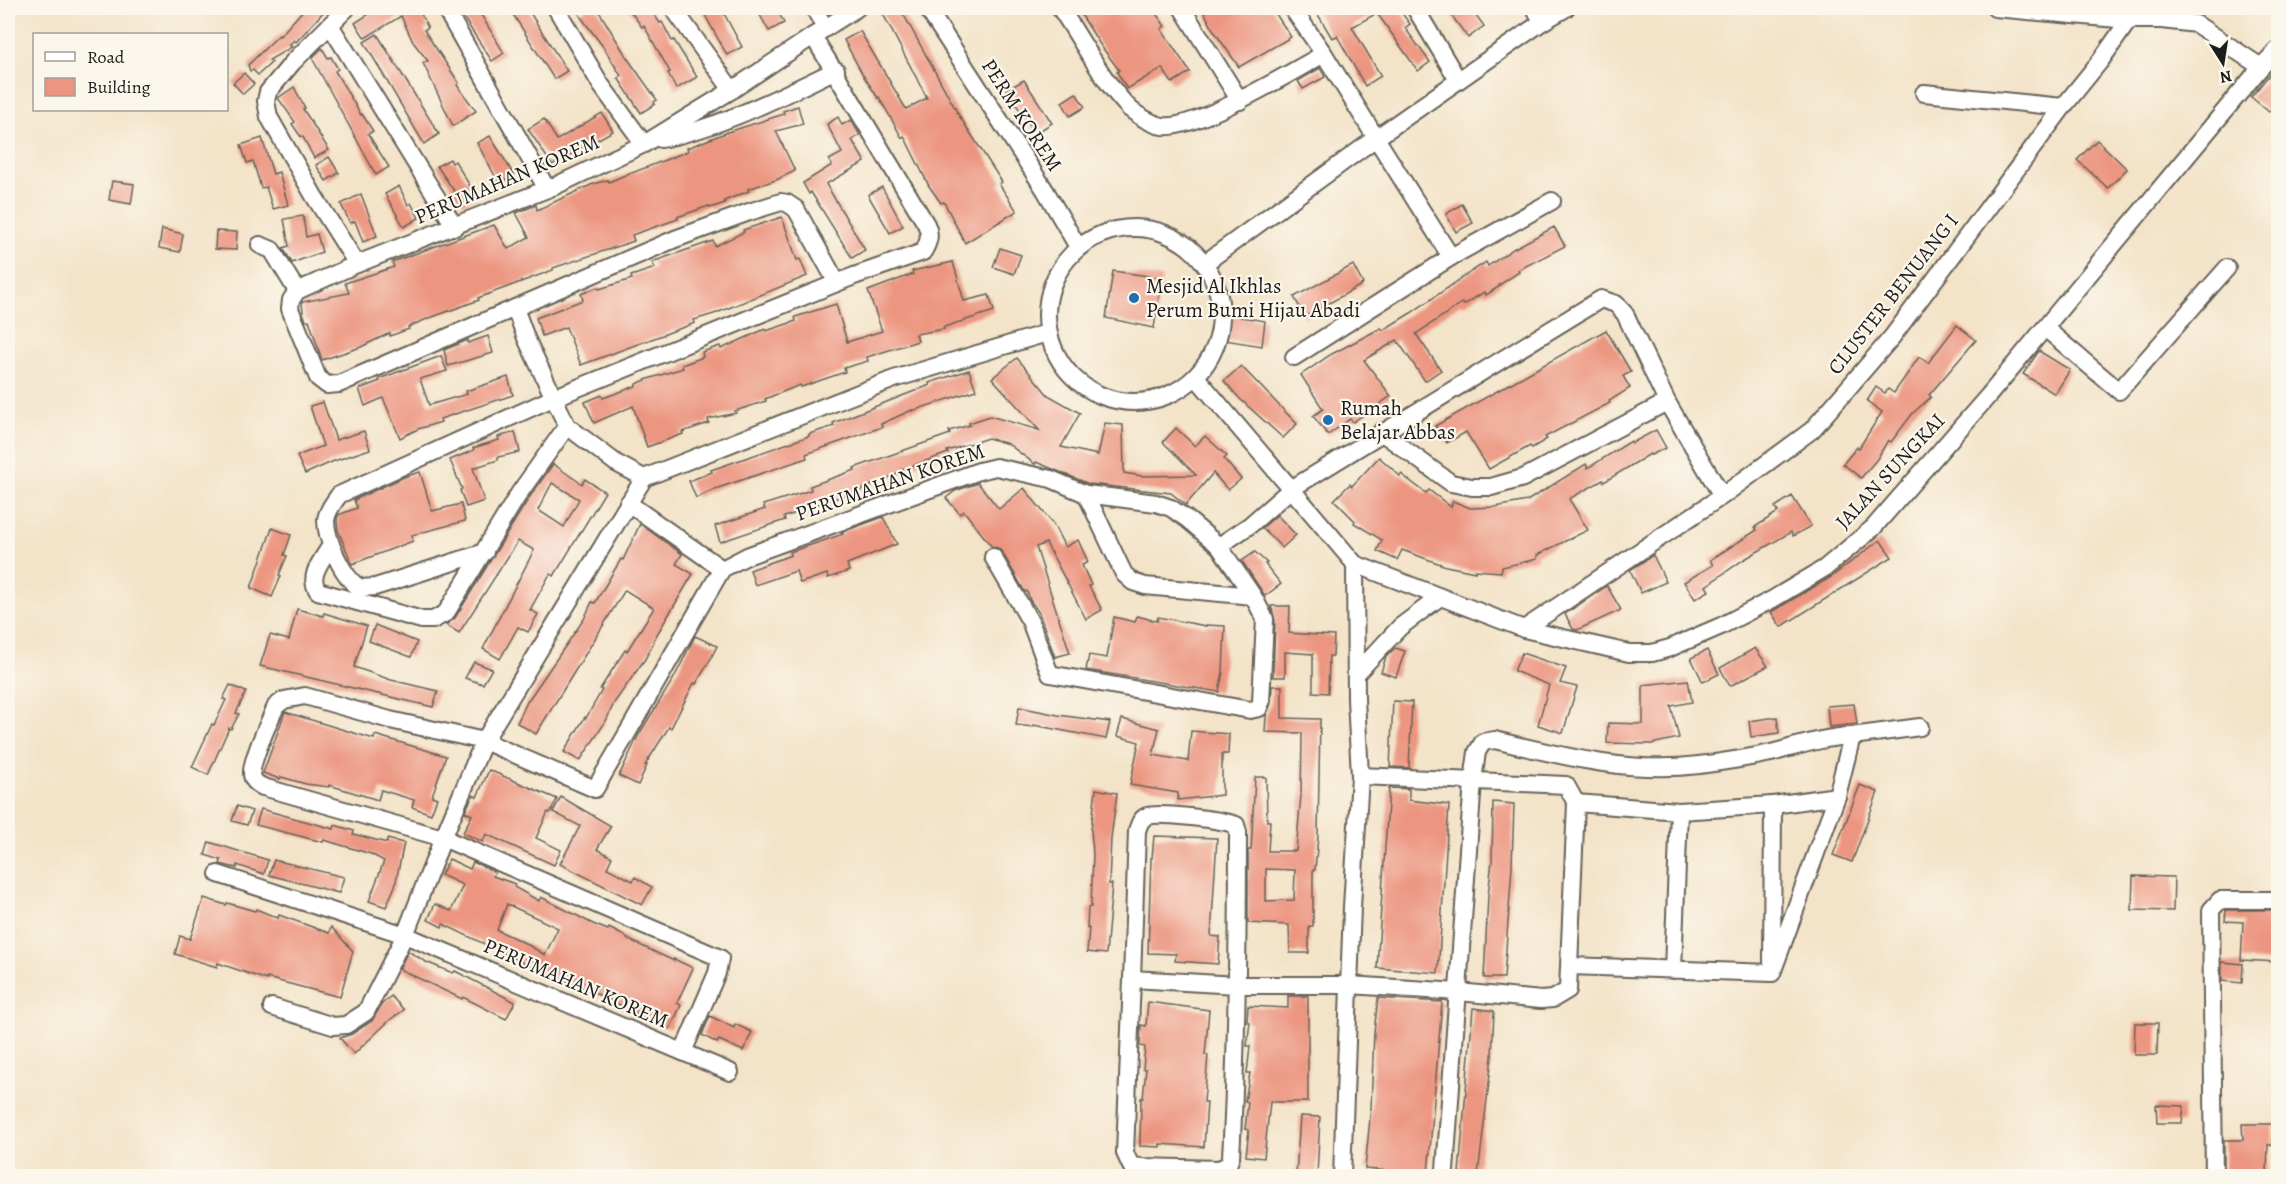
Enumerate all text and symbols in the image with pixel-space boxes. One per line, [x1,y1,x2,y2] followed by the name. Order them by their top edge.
[33,33,228,111] legend
[2193,33,2253,93] north arrow
[87,45,125,69] text: Road
[975,53,1069,177] street label: PERM KOREM
[2218,65,2234,89] text: N
[87,75,151,99] text: Building
[410,127,604,231] street label: PERUMAHAN KOREM
[1821,208,1965,380] street label: CLUSTER BENUANG I
[1146,272,1360,324] place label: Mesjid Al Ikhlas Perum Bumi Hijau Abadi
[1127,291,1141,305] marker: Mesjid Al Ikhlas Perum Bumi Hijau Abadi
[1340,394,1455,446] place label: Rumah Belajar Abbas
[1829,407,1951,535] street label: JALAN SUNGKAI
[1321,413,1335,427] marker: Rumah Belajar Abbas
[792,436,988,528] street label: PERUMAHAN KOREM
[479,931,673,1035] street label: PERUMAHAN KOREM

